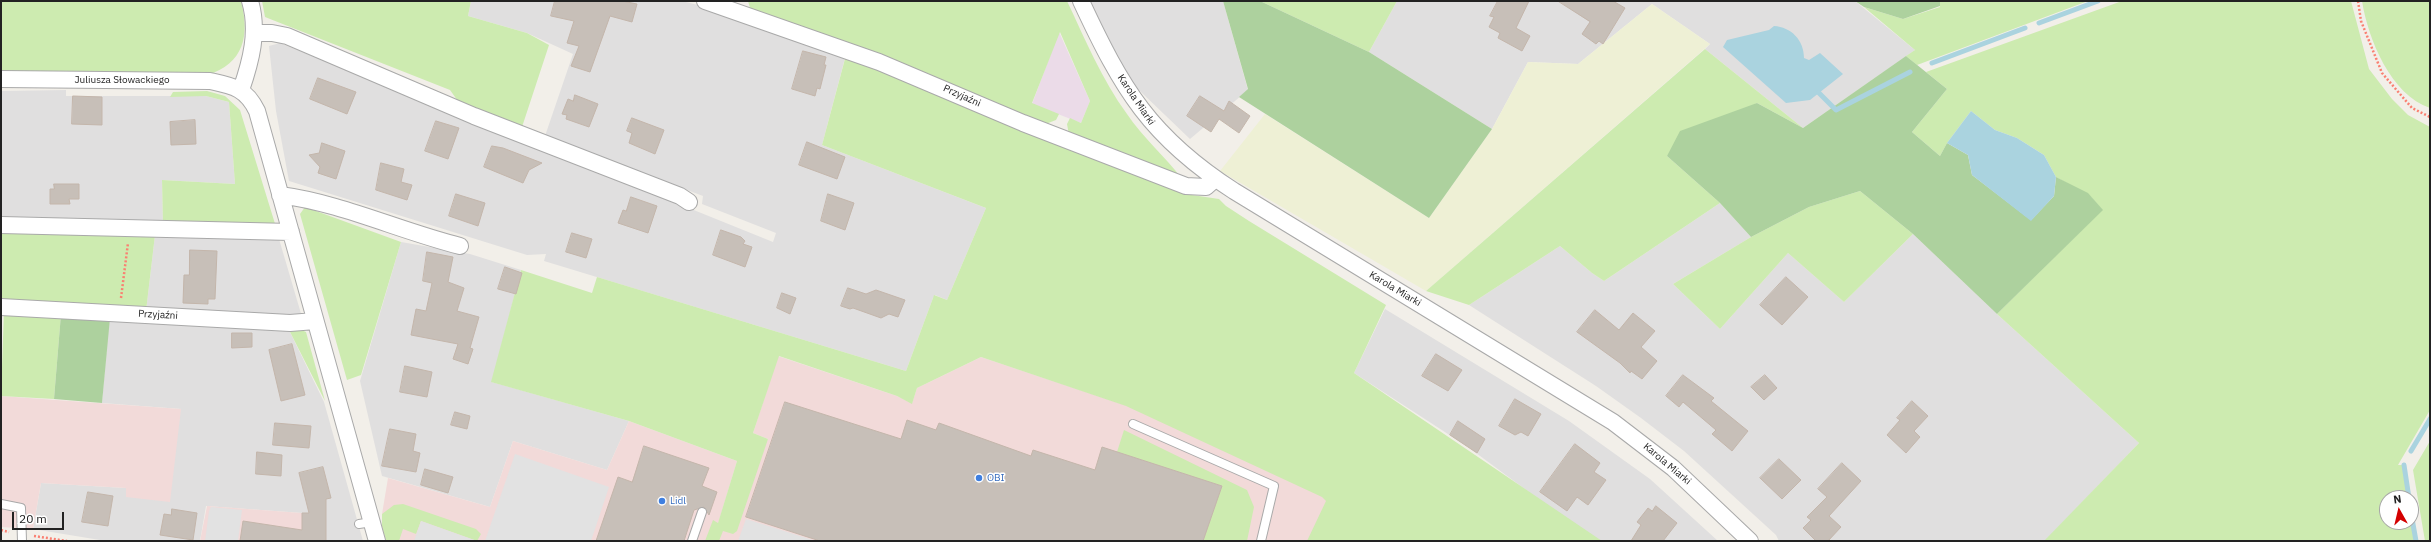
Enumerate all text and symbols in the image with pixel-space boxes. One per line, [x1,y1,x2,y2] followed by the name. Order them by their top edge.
[1115,72,1157,128] street label: Karola Miarki
[75,74,169,86] street label: Juliusza Słowackiego
[941,82,983,110] street label: Przyjaźni
[1367,269,1423,309] street label: Karola Miarki
[138,308,178,322] street label: Przyjaźni
[1641,441,1693,487] street label: Karola Miarki
[987,472,1005,484] place label: OBI
[974,473,984,483] marker: OBI
[2379,490,2419,530] north arrow
[2393,492,2402,507] text: N
[670,495,686,507] place label: Lidl
[657,496,667,506] marker: Lidl
[14,504,66,530] scale bar
[19,511,47,526] text: 20 m

